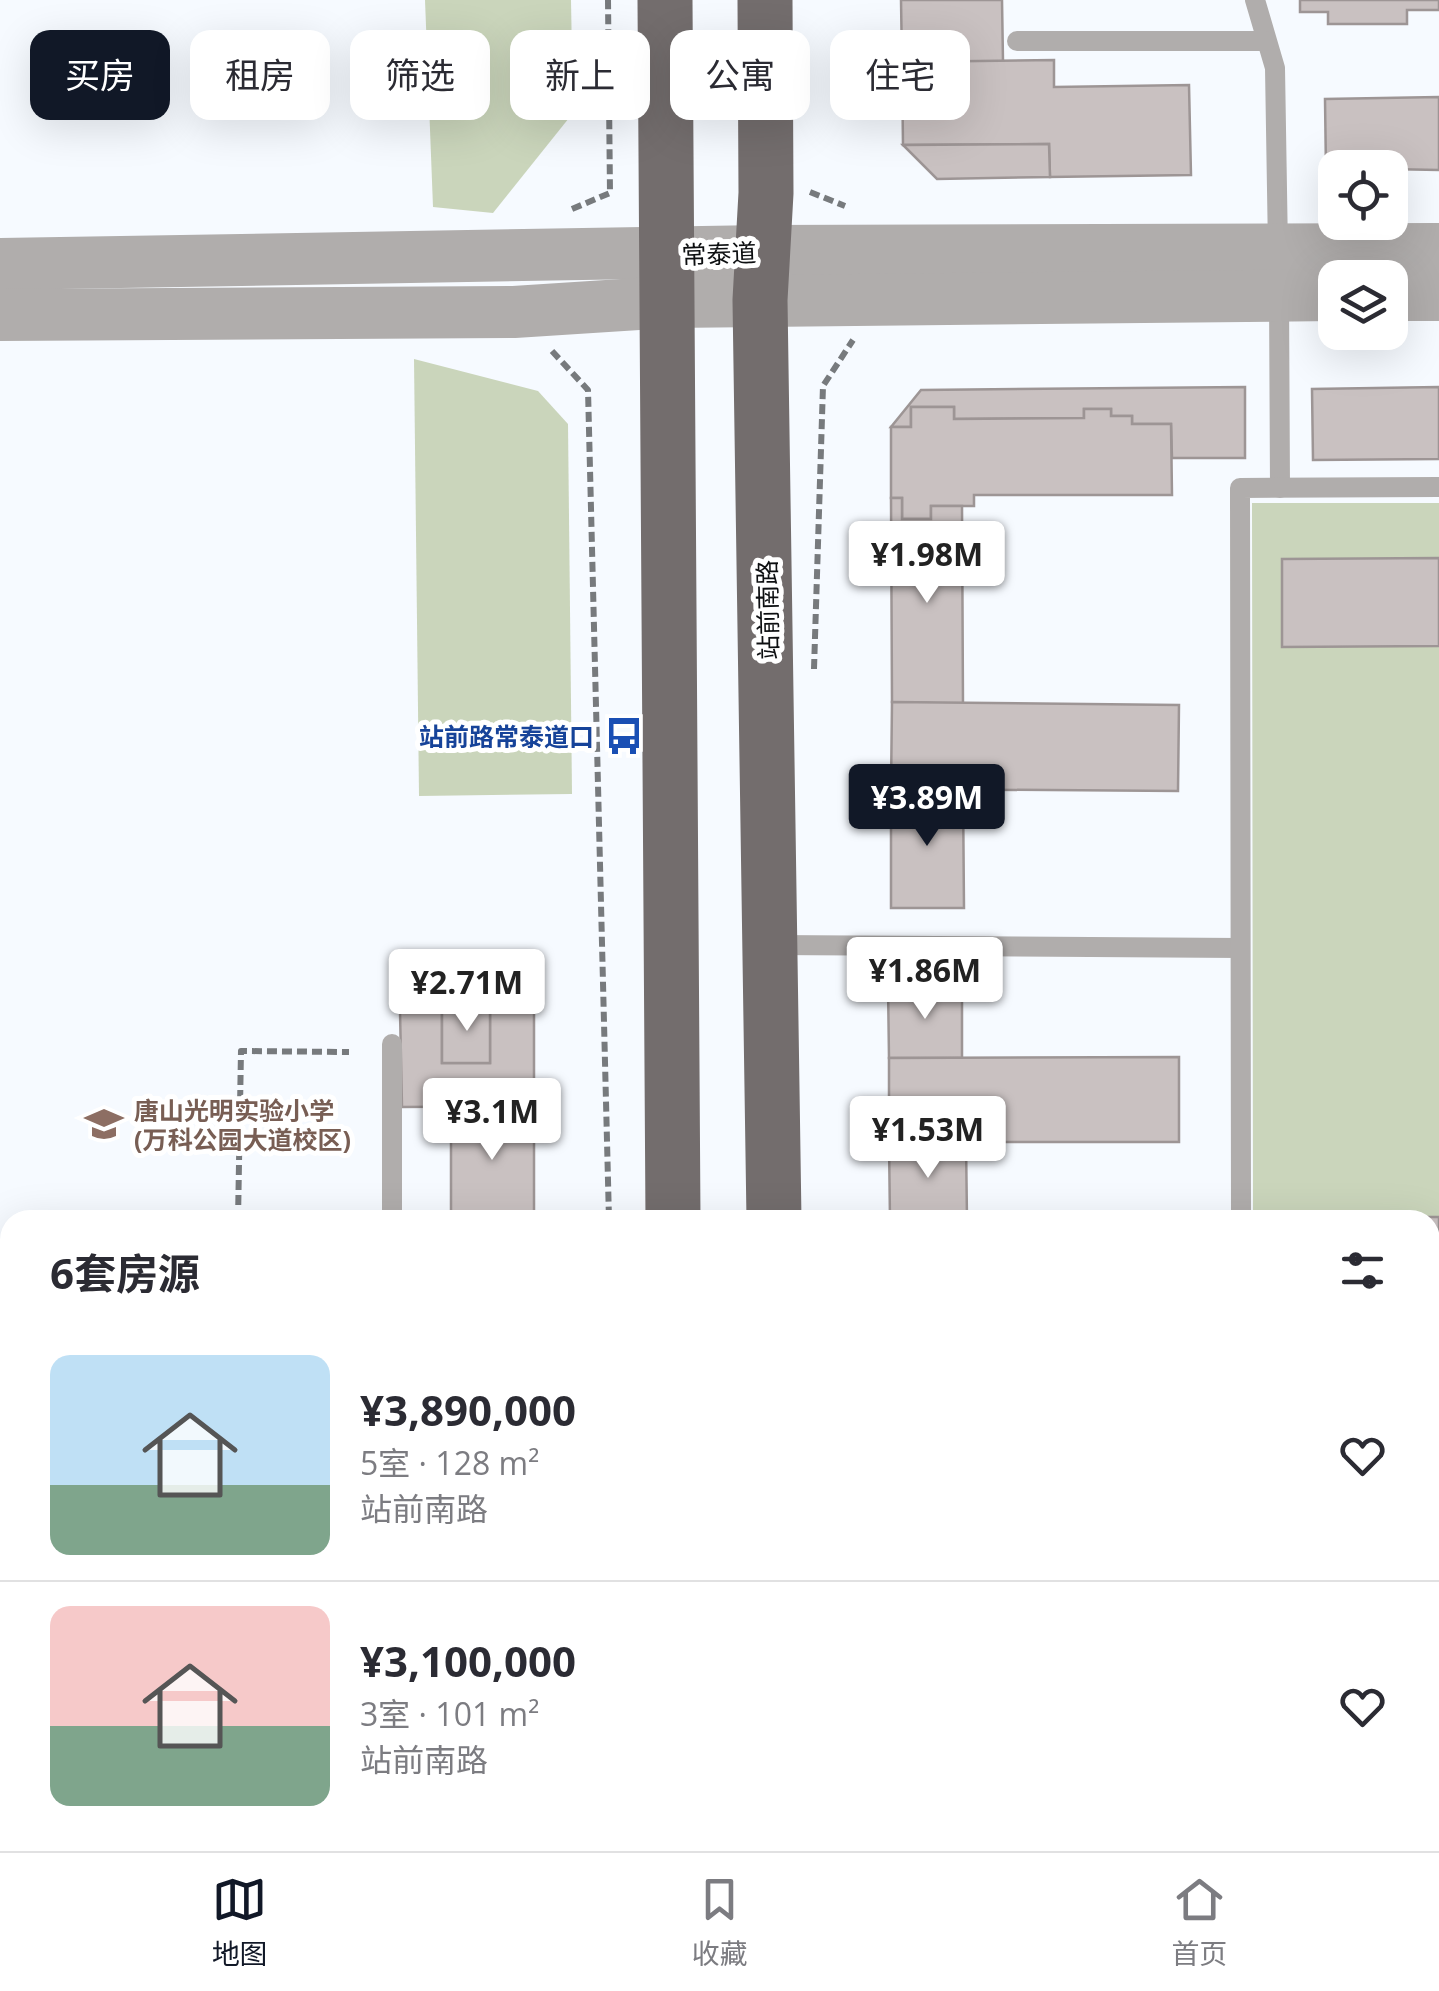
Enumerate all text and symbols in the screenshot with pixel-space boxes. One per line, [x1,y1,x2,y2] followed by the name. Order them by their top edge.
[30,30,170,120] chip: 买房
[190,30,330,120] chip: 租房
[350,30,490,120] chip: 筛选
[510,30,650,120] chip: 新上
[670,30,810,120] chip: 公寓
[830,30,970,120] chip: 住宅
[1318,150,1408,350] map controls
[1318,150,1408,240] button: locate
[681,235,757,271] street label: 常泰道
[1318,260,1408,350] button: layers
[846,521,1008,606] pin: ¥1.98M
[871,532,983,575] text: ¥1.98M
[749,560,785,660] street label: 站前南路
[603,715,645,757] bus stop icon: 站前路常泰道口
[419,719,594,753] place label: 站前路常泰道口
[846,764,1008,849] pin: ¥3.89M
[871,775,983,818] text: ¥3.89M
[844,937,1006,1022] pin: ¥1.86M
[869,948,981,991] text: ¥1.86M
[386,949,548,1034] pin: ¥2.71M
[411,960,523,1003] text: ¥2.71M
[422,1078,562,1163] pin: ¥3.1M
[445,1089,539,1132] text: ¥3.1M
[134,1093,351,1156] place label: 唐山光明实验小学 (万科公园大道校区)
[847,1096,1009,1181] pin: ¥1.53M
[83,1103,125,1145] school or university icon: 唐山光明实验小学 (万科公园大道校区)
[872,1107,984,1150] text: ¥1.53M
[1335,1243,1390,1298] icon: filters
[50,1244,200,1301] text: 6套房源
[360,1381,576,1438] text: ¥3,890,000
[130,1395,250,1515] icon: home
[1335,1428,1390,1483] icon: heart
[360,1441,539,1484] text: 5室 · 128 m²
[360,1487,488,1530] text: 站前南路
[360,1632,576,1689] text: ¥3,100,000
[130,1646,250,1766] icon: home
[1335,1679,1390,1734] icon: heart
[360,1692,539,1735] text: 3室 · 101 m²
[360,1738,488,1781] text: 站前南路
[212,1872,268,1972] tab: 地图
[691,1872,747,1972] tab: 收藏
[1171,1872,1227,1972] tab: 首页

